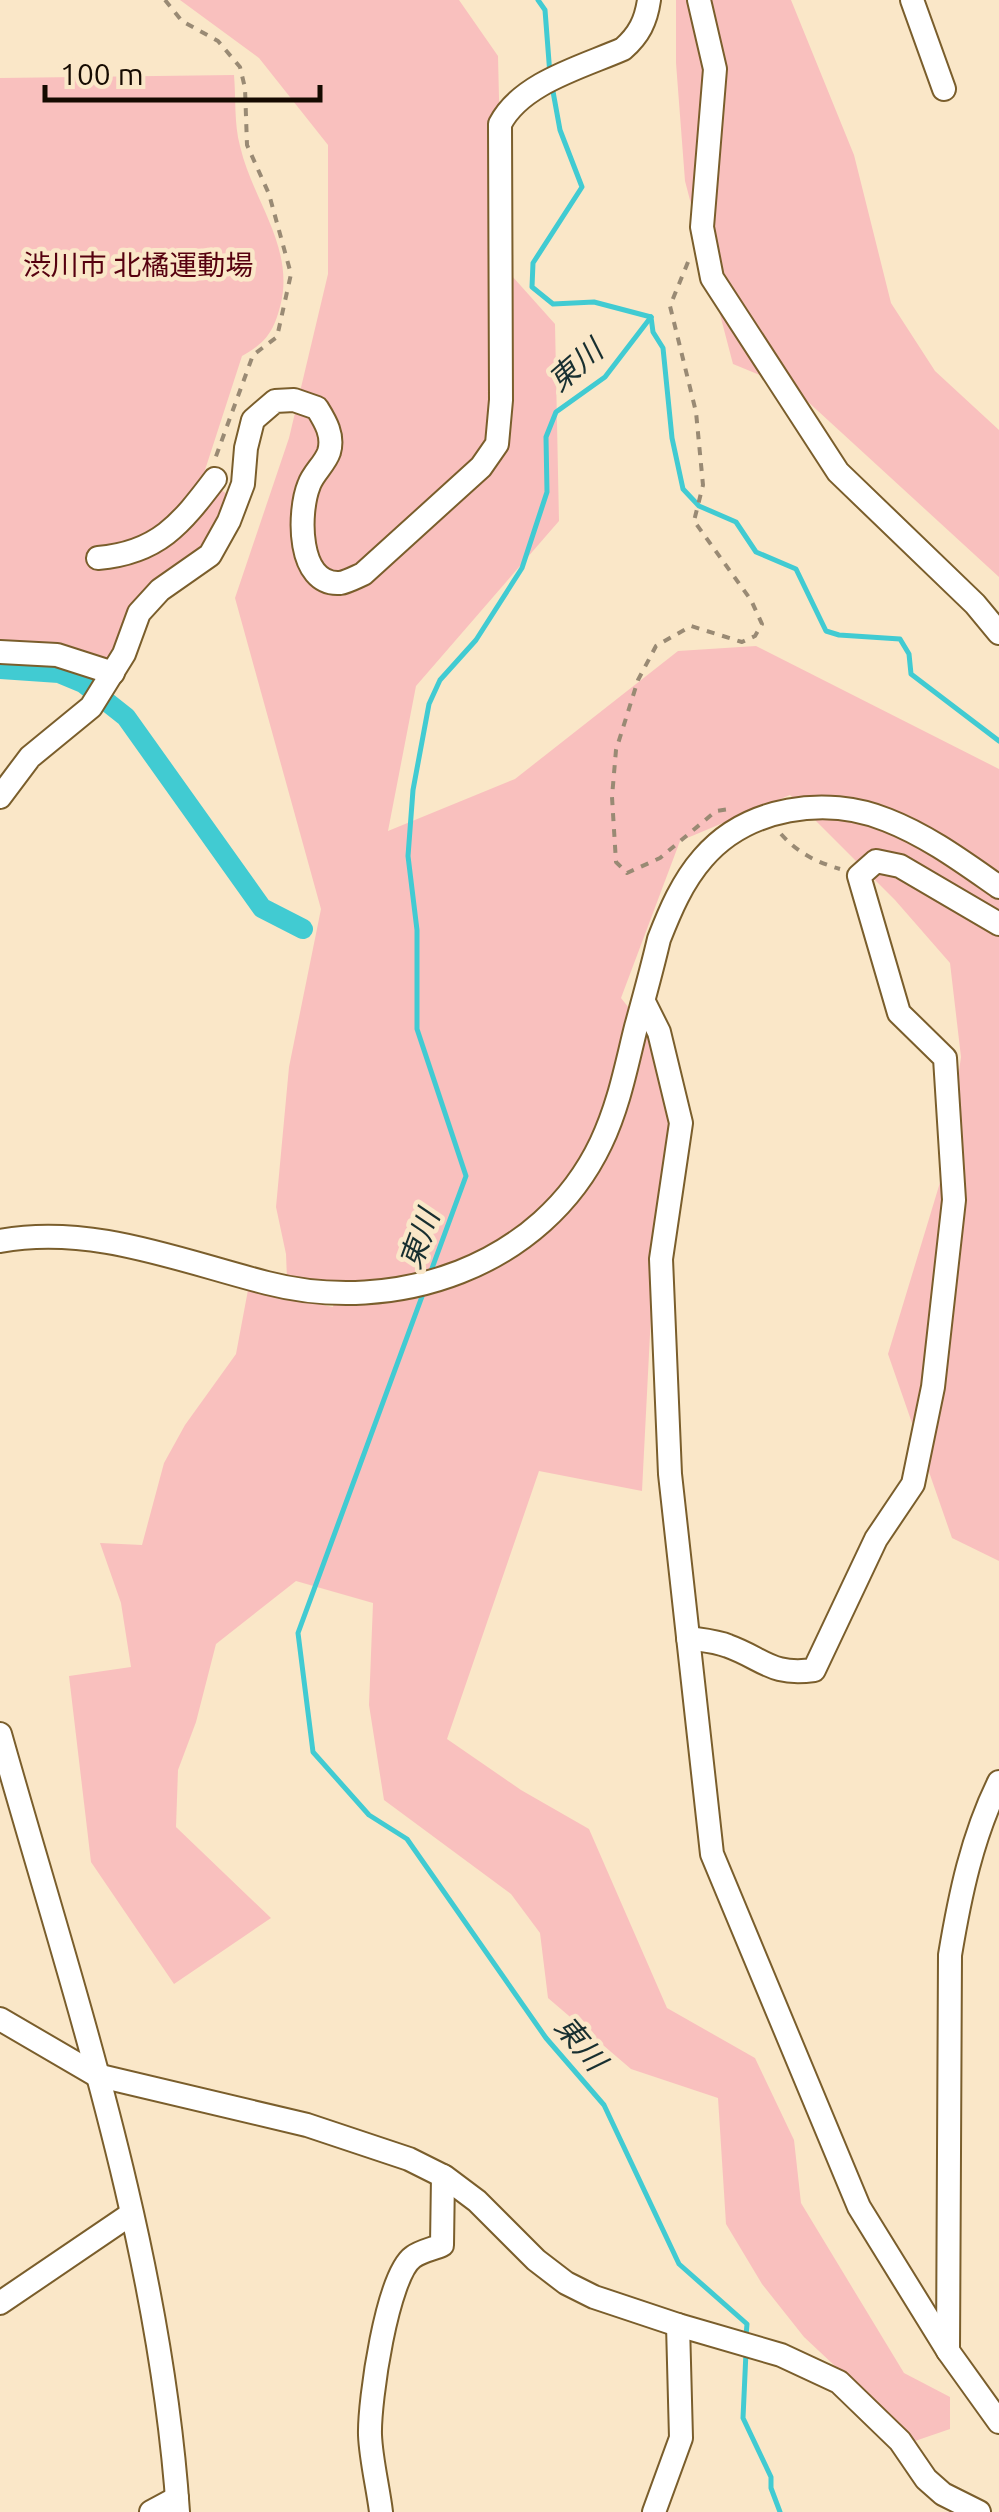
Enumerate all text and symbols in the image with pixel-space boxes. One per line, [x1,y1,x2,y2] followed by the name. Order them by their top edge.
[45,40,320,102] scale bar
[60,57,144,91] text: 100 m
[23,249,253,280] park label: 渋川市 北橘運動場
[541,331,611,398] water label: 東川
[393,1202,446,1273] water label: 東川
[549,2009,615,2079] water label: 東川

